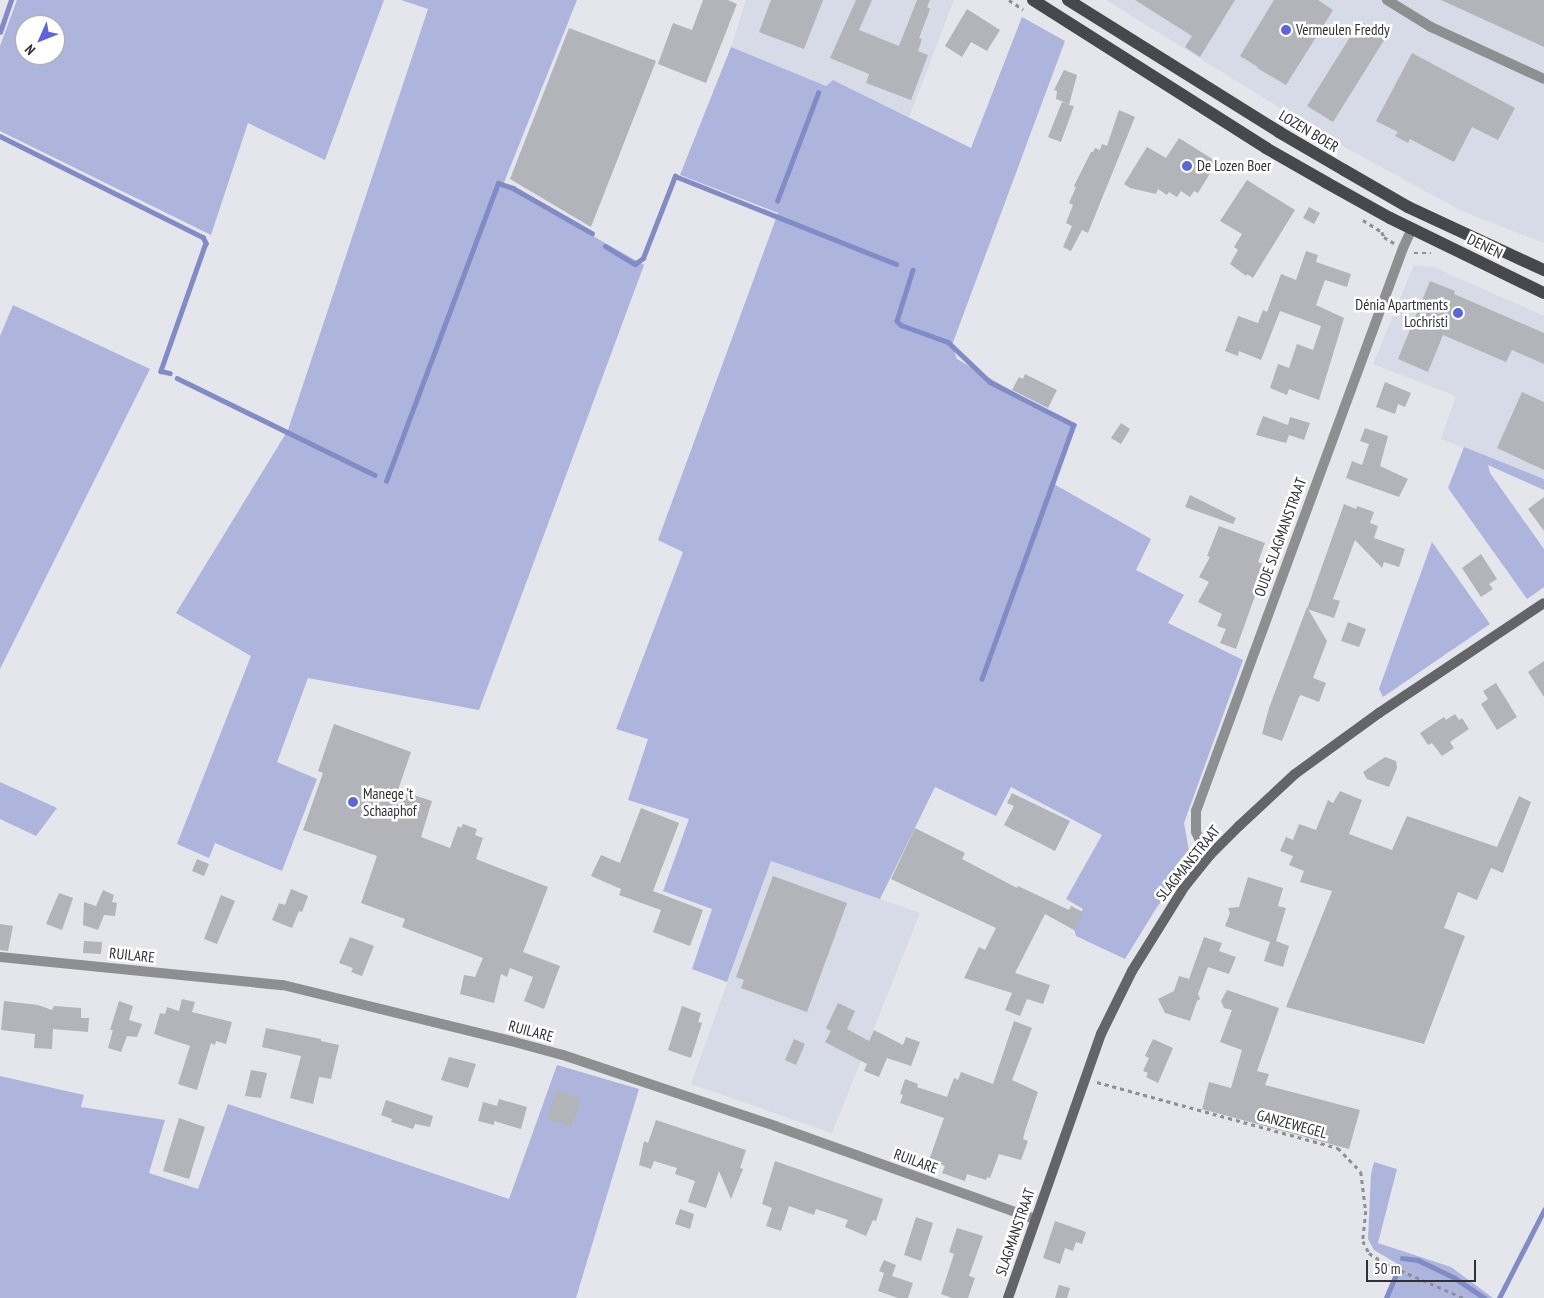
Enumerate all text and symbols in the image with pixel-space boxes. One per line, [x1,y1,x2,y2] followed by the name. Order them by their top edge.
[15,15,65,65] north arrow
[1296,21,1390,39] place label: Vermeulen Freddy
[1280,24,1292,36] marker: Vermeulen Freddy
[21,41,39,59] text: N
[1276,106,1342,156] street label: LOZEN BOER
[1197,157,1271,175] place label: De Lozen Boer
[1181,160,1193,172] marker: De Lozen Boer
[1464,230,1506,262] street label: DENEN
[1355,295,1448,330] place label: Dénia Apartments Lochristi
[1452,307,1464,319] marker: Dénia Apartments Lochristi
[1250,475,1310,599] street label: OUDE SLAGMANSTRAAT
[363,784,417,819] place label: Manege 't Schaaphof
[347,796,359,808] marker: Manege 't Schaaphof
[1152,822,1224,904] street label: SLAGMANSTRAAT
[108,944,156,966] street label: RUILARE
[507,1016,555,1046] street label: RUILARE
[1255,1106,1329,1142] street label: GANZEWEGEL
[892,1145,940,1177] street label: RUILARE
[992,1186,1038,1278] street label: SLAGMANSTRAAT
[1369,1250,1479,1282] scale bar
[1374,1259,1400,1278] text: 50 m

